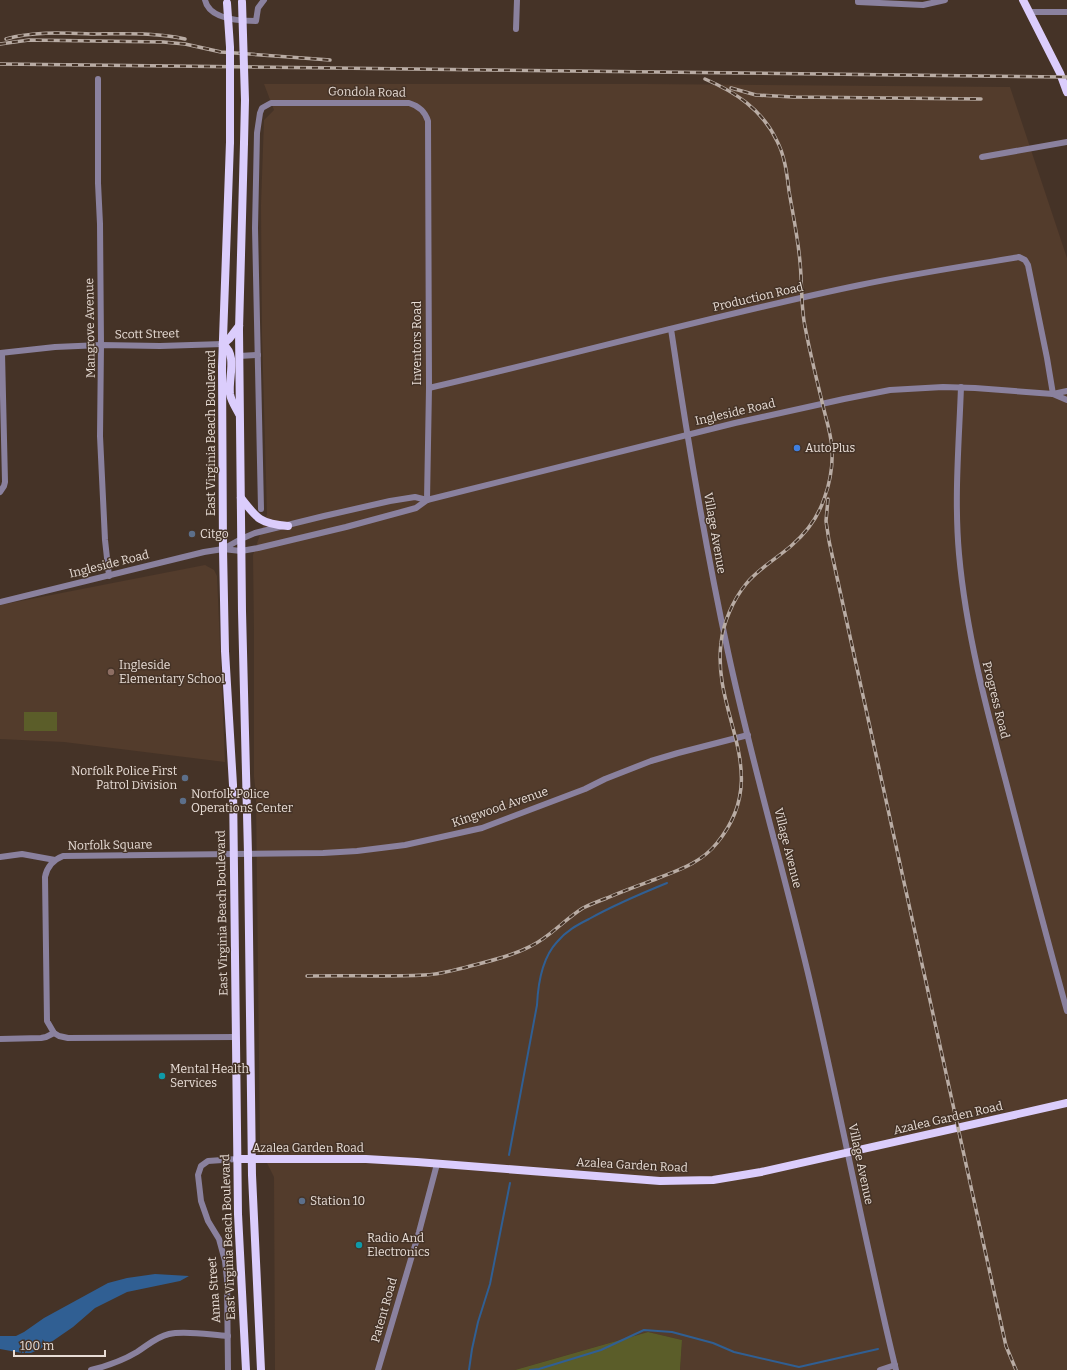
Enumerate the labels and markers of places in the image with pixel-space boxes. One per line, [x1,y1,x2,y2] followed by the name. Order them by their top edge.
[805,441,856,455] place label: AutoPlus
[792,443,802,453] marker: AutoPlus
[200,527,229,541] place label: Citgo
[187,529,197,539] marker: Citgo
[119,658,225,686] place label: Ingleside Elementary School
[106,667,116,677] marker: Ingleside Elementary School
[71,764,178,792] place label: Norfolk Police First Patrol Division
[180,773,190,783] marker: Norfolk Police First Patrol Division
[191,787,294,815] place label: Norfolk Police Operations Center
[178,796,188,806] marker: Norfolk Police Operations Center
[170,1062,249,1090] place label: Mental Health Services
[157,1071,167,1081] marker: Mental Health Services
[310,1194,365,1208] place label: Station 10
[297,1196,307,1206] marker: Station 10
[367,1231,430,1259] place label: Radio And Electronics
[354,1240,364,1250] marker: Radio And Electronics

